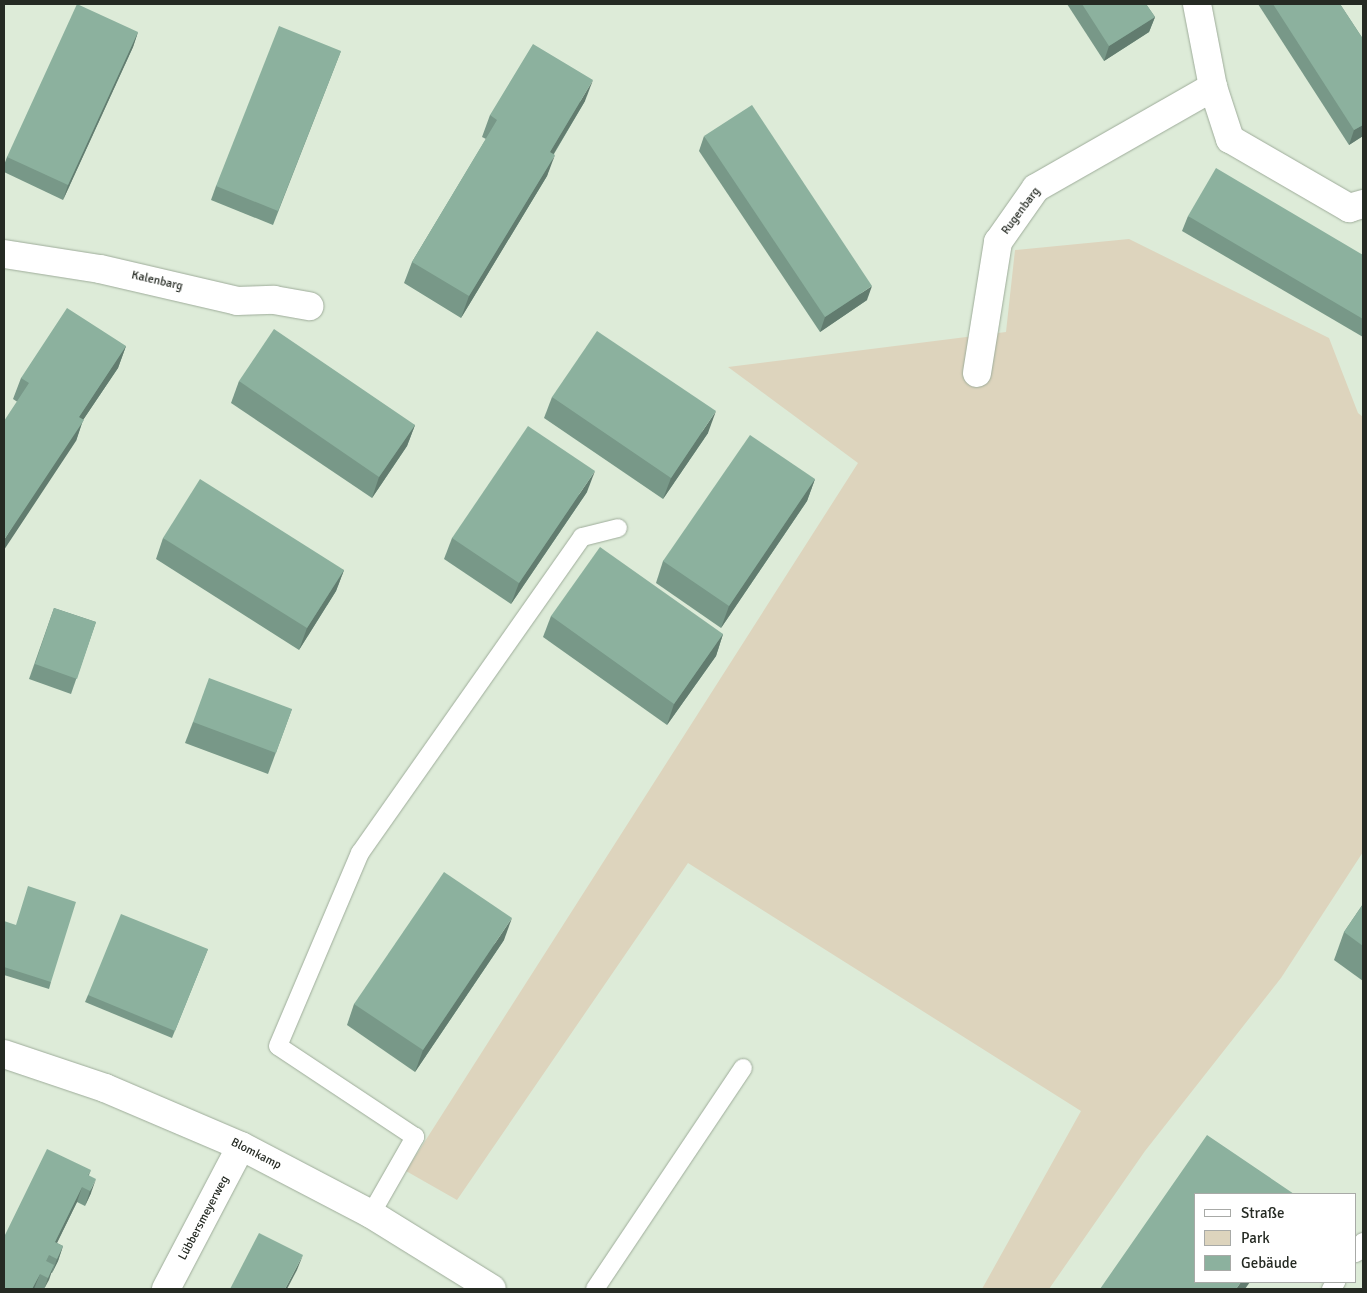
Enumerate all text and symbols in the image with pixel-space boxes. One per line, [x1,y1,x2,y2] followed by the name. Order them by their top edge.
[999,185,1043,237] street label: Rugenbarg
[130,268,184,294] street label: Kalenbarg
[228,1135,284,1173] street label: Blomkamp
[176,1173,232,1263] street label: Lübbersmeyerweg
[1194,1193,1357,1283] legend
[1241,1204,1285,1222] text: Straße
[1241,1229,1270,1247] text: Park
[1241,1254,1297,1272] text: Gebäude

